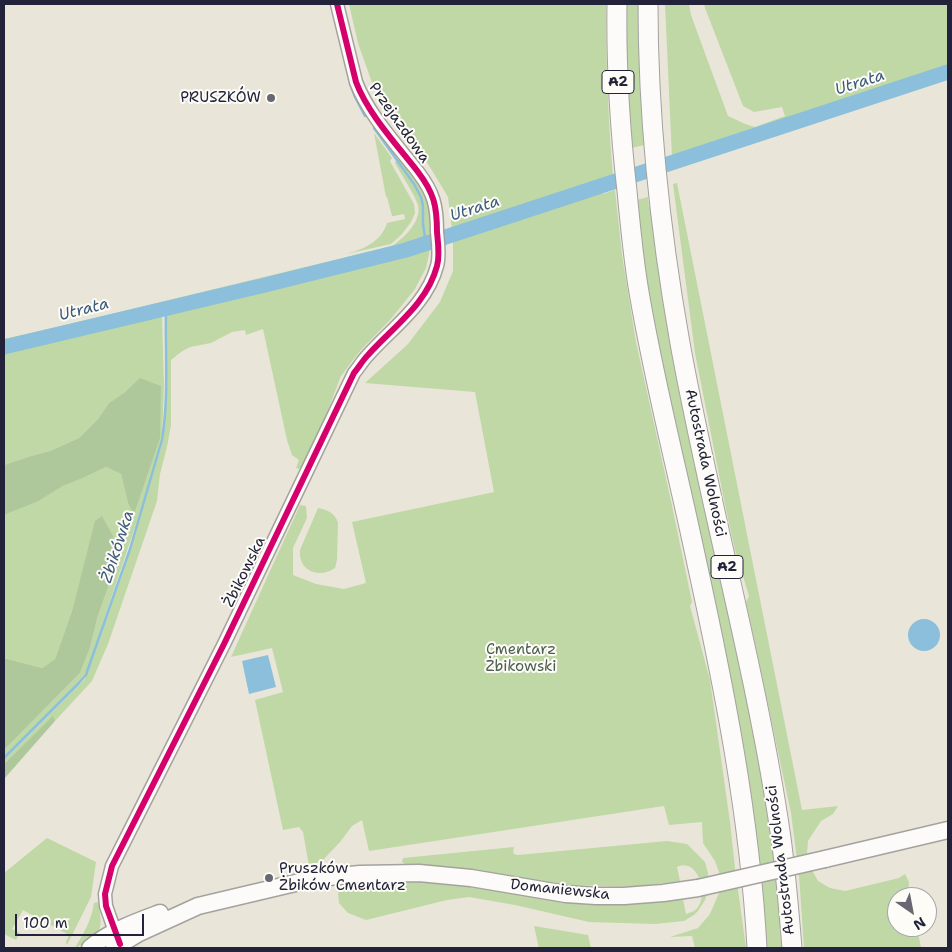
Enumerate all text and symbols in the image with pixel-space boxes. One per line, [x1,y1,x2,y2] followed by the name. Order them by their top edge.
[833,66,887,100] water label: Utrata
[602,70,634,94] road number: A2
[365,79,433,167] street label: Przejazdowa
[180,89,261,107] place label: PRUSZKÓW
[265,92,277,104] marker: PRUSZKÓW
[448,192,502,226] water label: Utrata
[57,295,111,325] water label: Utrata
[680,387,730,539] street label: Autostrada Wolności
[97,508,139,586] water label: Żbikówka
[220,534,270,610] street label: Żbikowska
[711,556,743,578] road number: A2
[485,641,557,676] park label: Cmentarz Żbikowski
[763,784,799,936] street label: Autostrada Wolności
[279,860,406,895] place label: Pruszków Żbików Cmentarz
[263,872,275,884] marker: Pruszków Żbików Cmentarz
[509,876,611,904] street label: Domaniewska
[887,887,937,937] north arrow
[18,904,146,936] scale bar
[23,913,68,933] text: 100 m
[910,913,929,934] text: N

